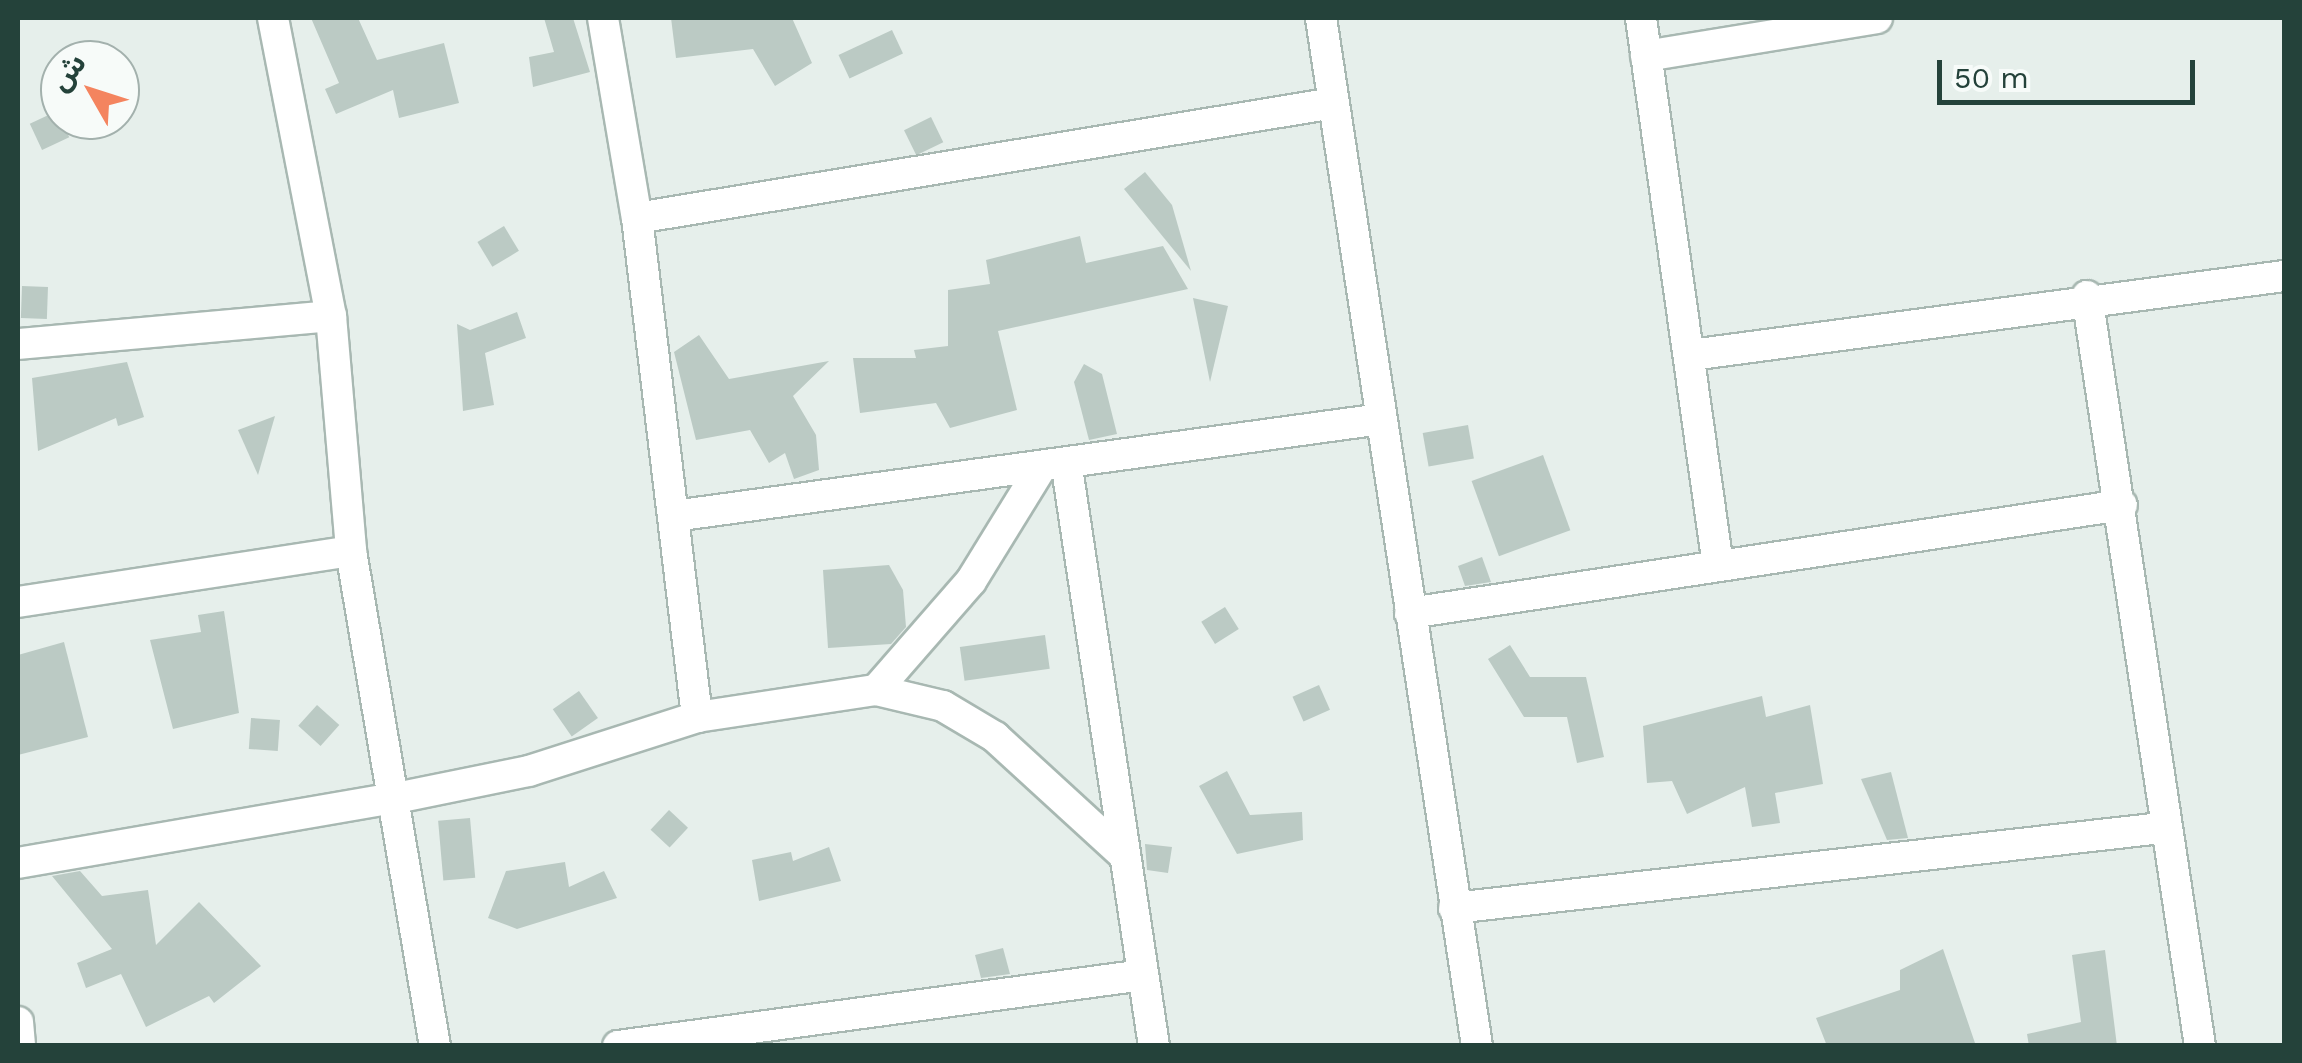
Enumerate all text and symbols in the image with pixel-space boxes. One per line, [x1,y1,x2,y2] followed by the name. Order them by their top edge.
[40,40,140,140] north arrow
[1942,40,2200,102] scale bar
[43,47,93,97] text: ش
[1954,60,2029,95] text: 50 m

